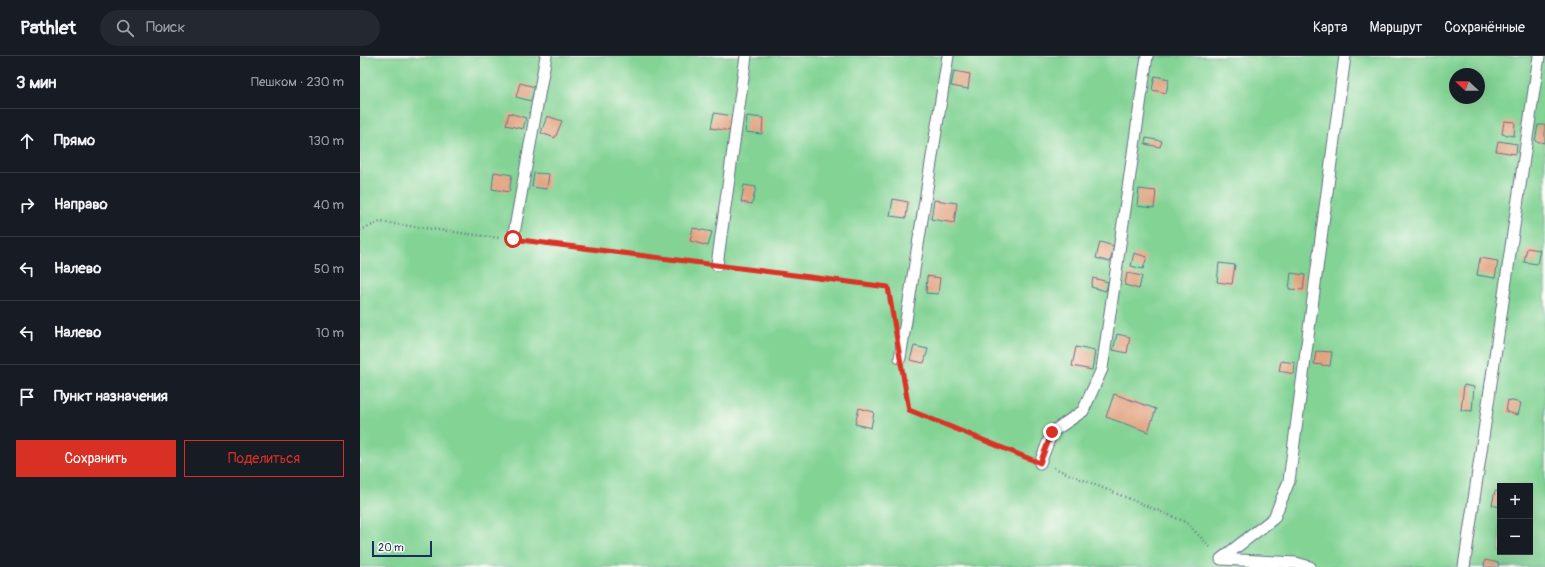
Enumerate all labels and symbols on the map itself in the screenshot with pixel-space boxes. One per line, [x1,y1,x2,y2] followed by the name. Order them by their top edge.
[1449,68,1485,104] north arrow
[504,230,522,248] route start
[1043,423,1061,441] route end
[372,539,432,558] scale bar

